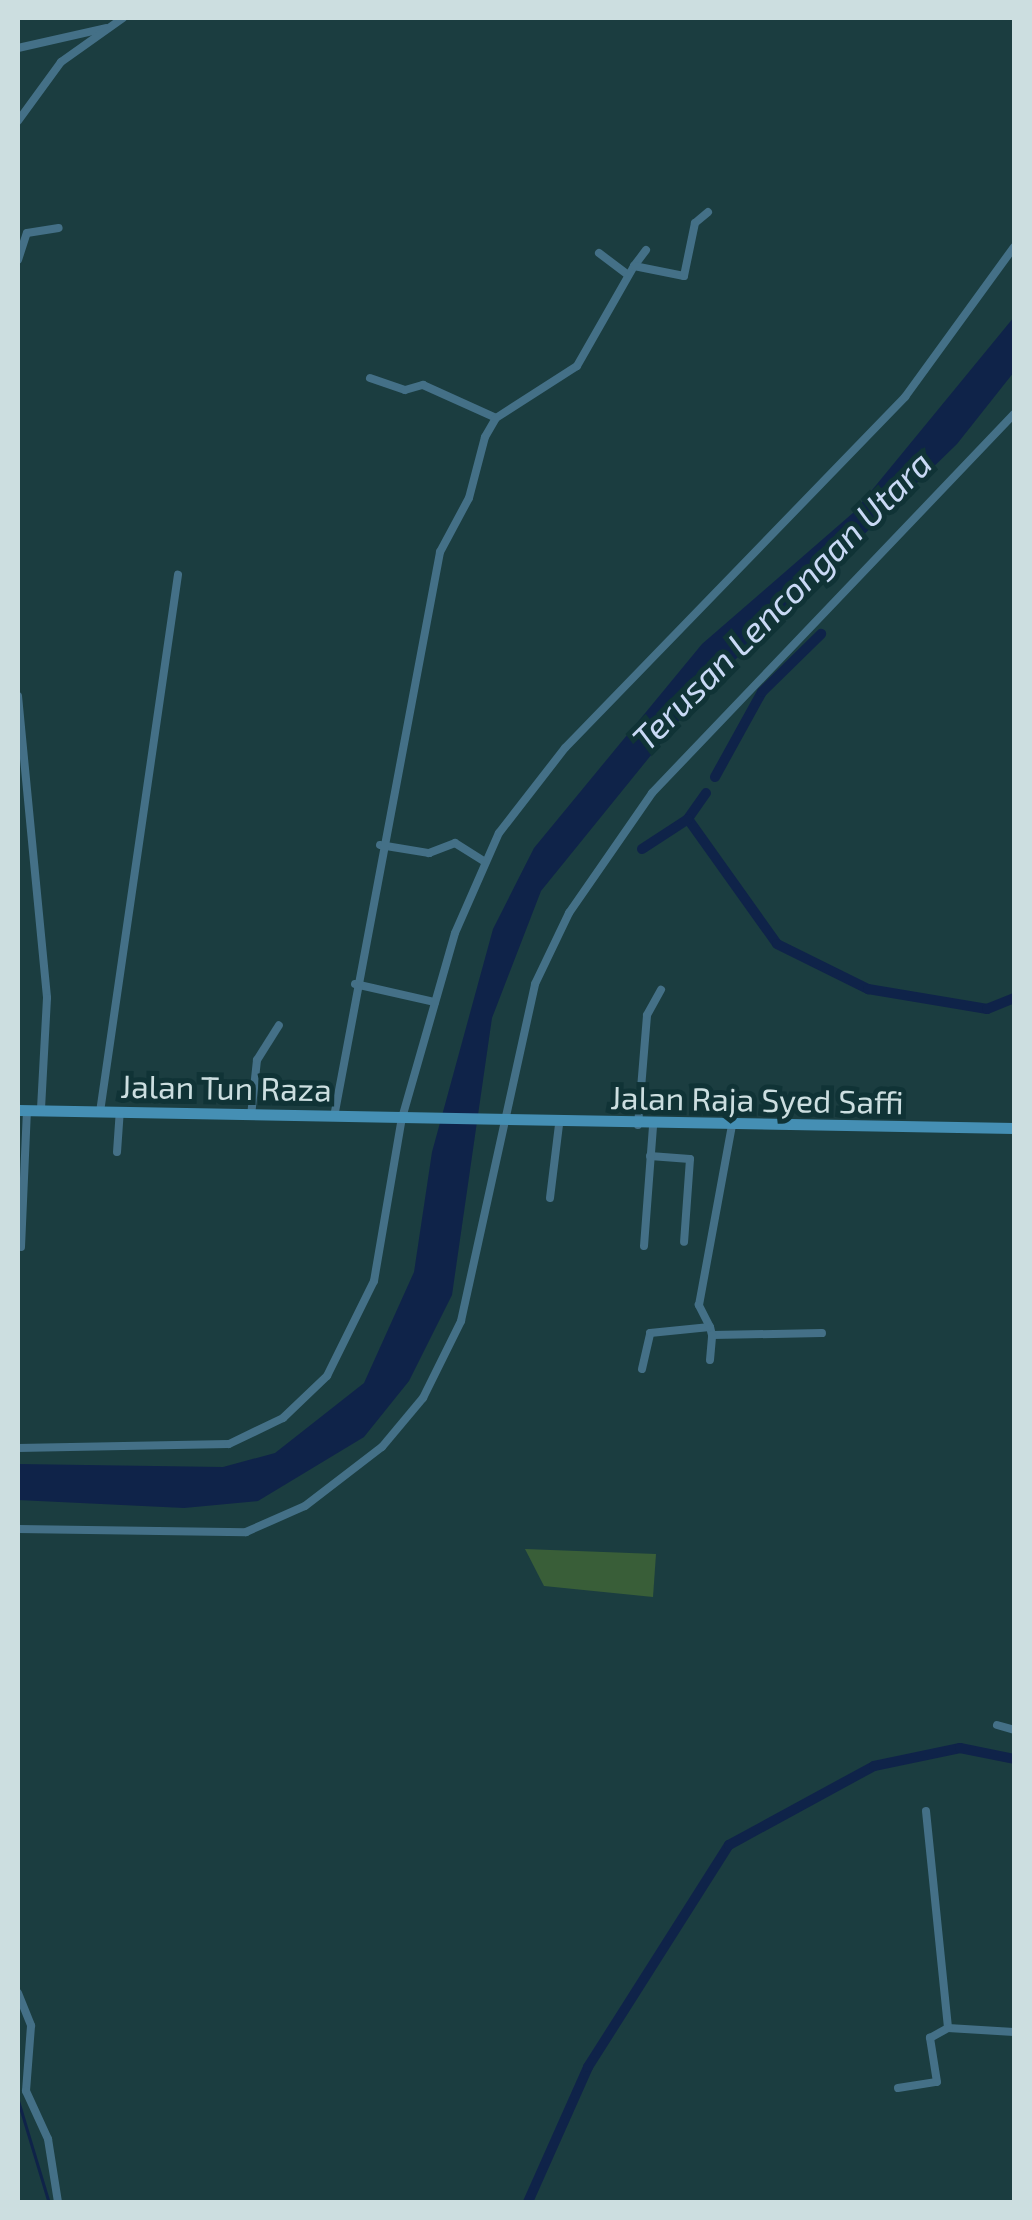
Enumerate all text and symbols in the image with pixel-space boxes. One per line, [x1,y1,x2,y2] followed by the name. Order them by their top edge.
[622,441,940,759] water label: Terusan Lencongan Utara
[120,1066,332,1108] street label: Jalan Tun Raza
[610,1077,904,1121] street label: Jalan Raja Syed Saffi

